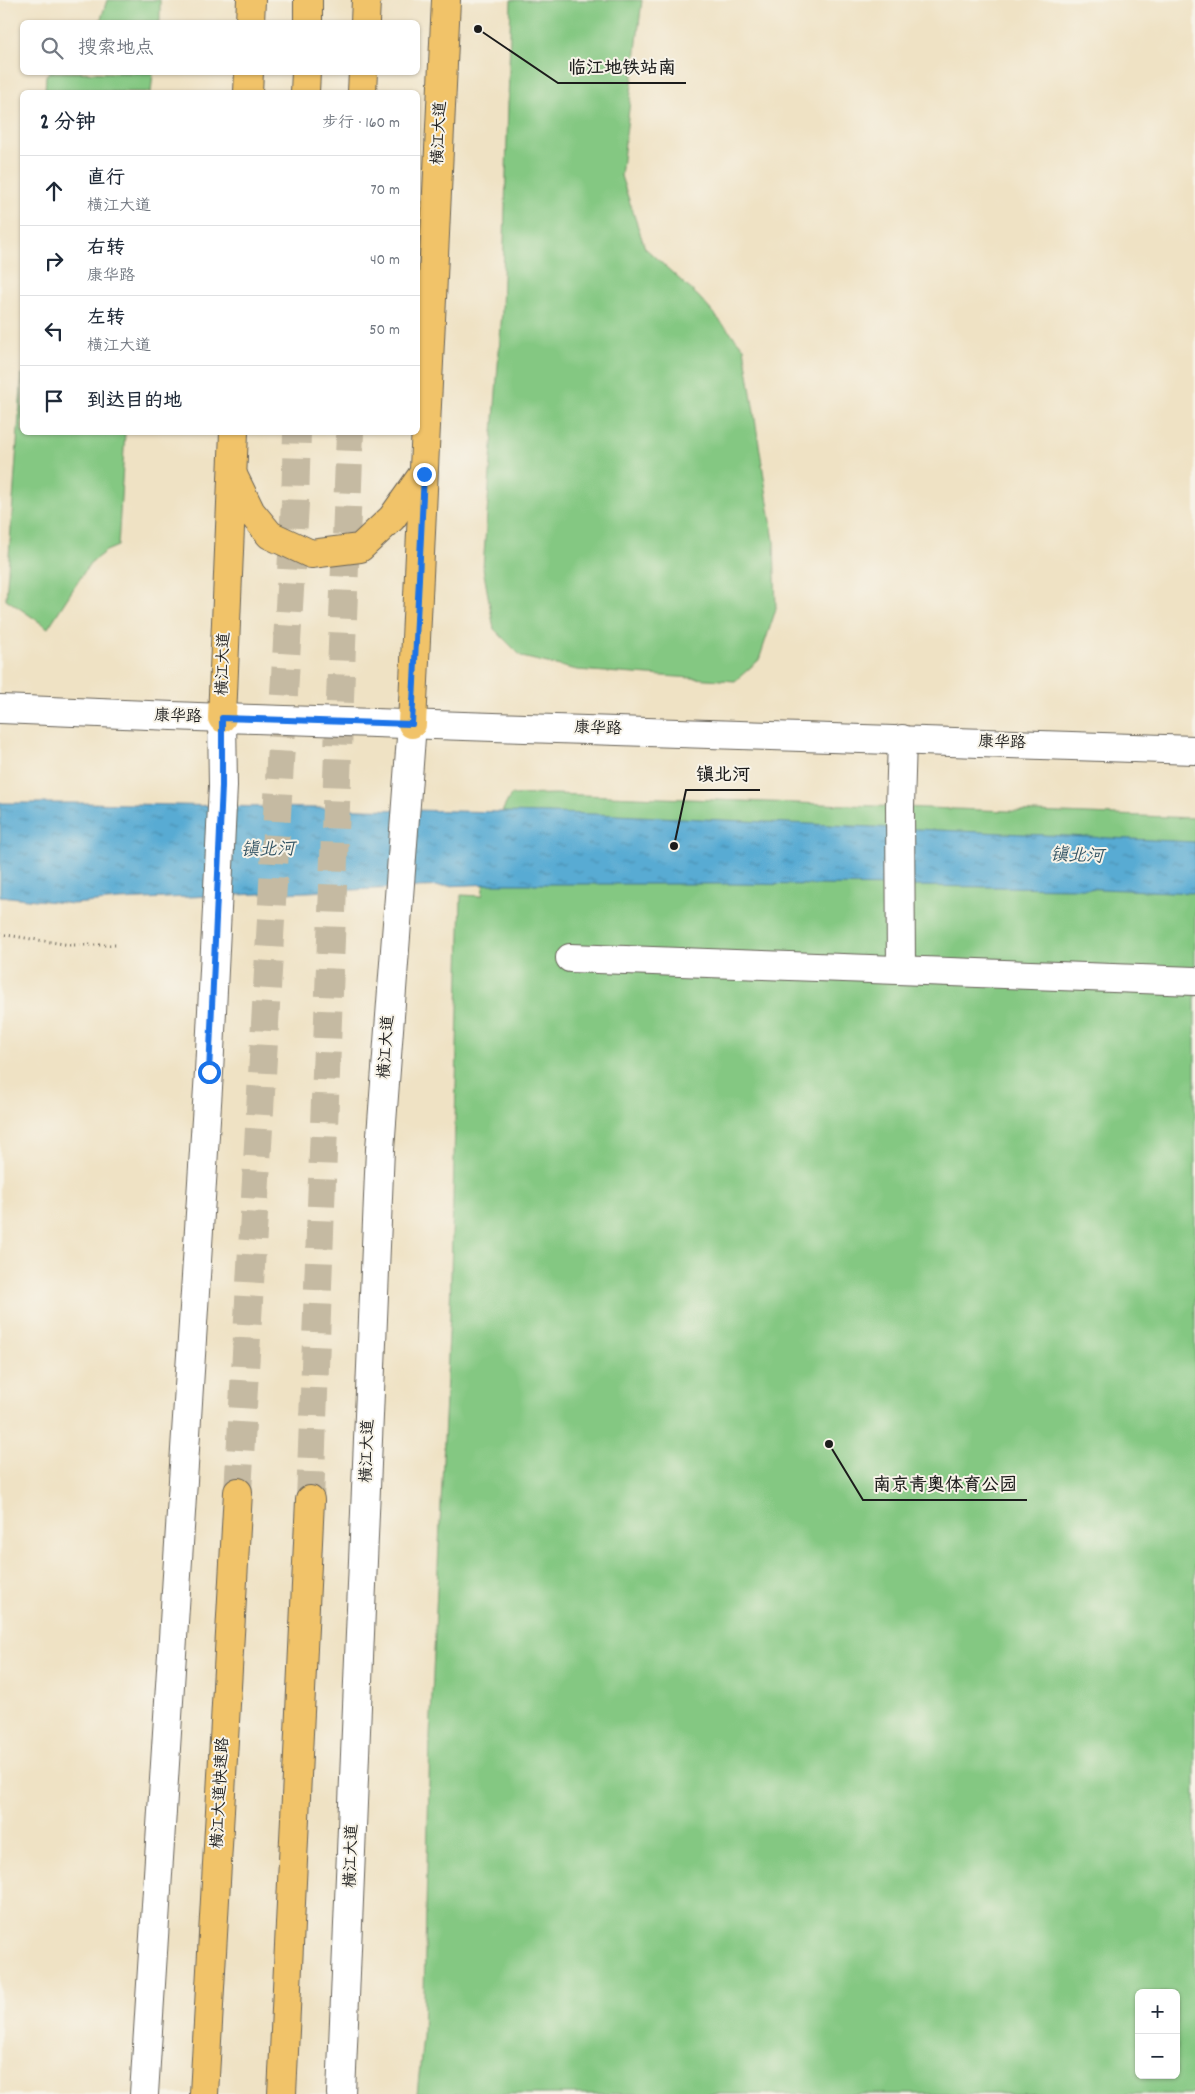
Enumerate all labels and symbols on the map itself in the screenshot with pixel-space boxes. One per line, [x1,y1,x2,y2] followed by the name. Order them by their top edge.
[558,50,686,83] callout: 临江地铁站南
[568,57,676,82] text: 临江地铁站南
[427,100,453,166] street label: 横江大道
[413,463,436,486] route end
[211,632,237,696] street label: 横江大道
[154,705,202,729] street label: 康华路
[574,717,622,741] street label: 康华路
[978,731,1026,755] street label: 康华路
[686,757,760,790] callout: 镇北河
[696,764,750,789] text: 镇北河
[241,838,298,864] water label: 镇北河
[1050,844,1107,871] water label: 镇北河
[373,1014,401,1080] street label: 横江大道
[198,1061,221,1084] route start
[355,1419,381,1483] street label: 横江大道
[863,1467,1027,1500] callout: 南京青奥体育公园
[873,1474,1017,1499] text: 南京青奥体育公园
[207,1736,235,1850] street label: 横江大道快速路
[339,1824,365,1888] street label: 横江大道

